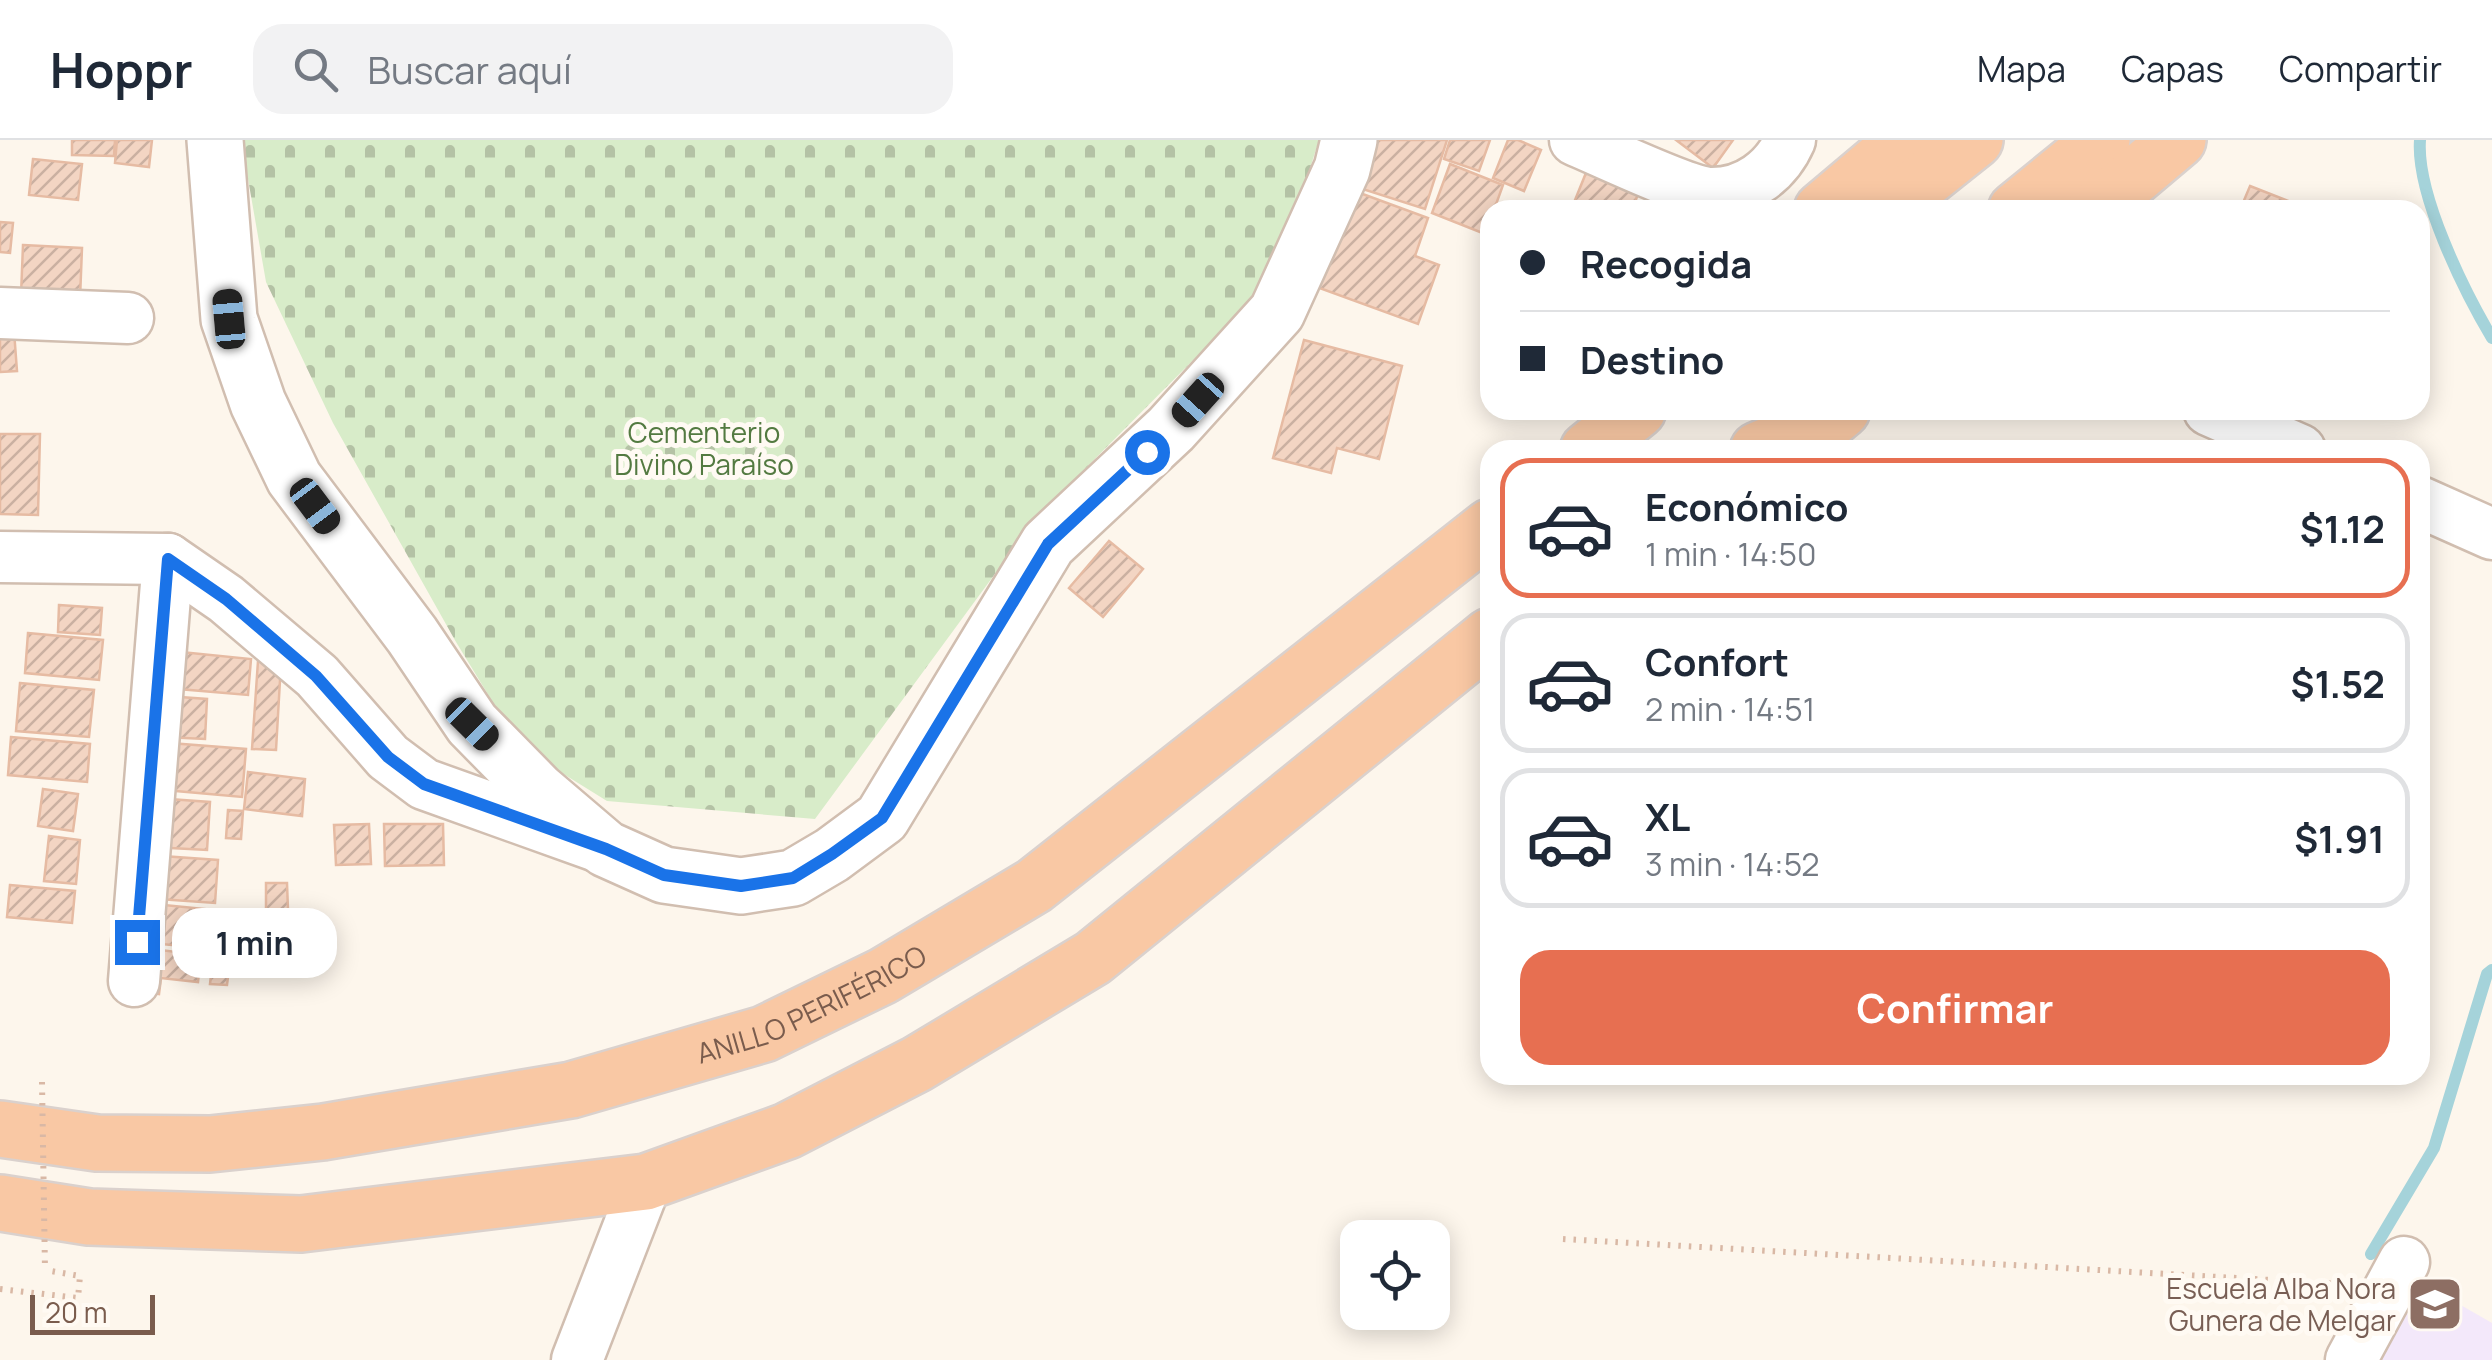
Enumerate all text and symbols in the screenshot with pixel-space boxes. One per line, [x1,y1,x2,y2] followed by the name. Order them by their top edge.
[253,24,953,114] search box
[50,37,193,102] text: Hoppr
[288,42,343,97] icon: search
[368,43,572,95] text: Buscar aquí
[1977,45,2066,93] text: Mapa
[2121,45,2224,93] text: Capas
[2279,45,2442,93] text: Compartir
[1580,237,1752,289] text: Recogida
[211,288,247,350] car
[1580,333,1724,385] text: Destino
[1167,368,1229,432] car
[614,413,794,483] park label: Cementerio Divino Paraíso
[1125,430,1170,475] route start
[285,473,345,539] car
[1645,480,1849,532] text: Económico
[1525,483,1615,573] icon: car
[2300,502,2385,554] text: $1.12
[1645,532,1816,576] text: 1 min · 14:50
[1645,635,1789,687] text: Confort
[1525,638,1615,728] icon: car
[2291,657,2385,709] text: $1.52
[1645,687,1815,731] text: 2 min · 14:51
[440,692,504,756] car
[1645,790,1690,842] text: XL
[1525,793,1615,883] icon: car
[2294,812,2385,864] text: $1.91
[1645,842,1820,886] text: 3 min · 14:52
[172,907,337,977] callout: 1 min
[115,920,160,965] route end
[215,921,294,965] text: 1 min
[692,936,933,1072] street label: ANILLO PERIFÉRICO
[1520,950,2390,1065] button: Confirmar
[1340,1220,1450,1330] map controls
[1340,1220,1450,1330] button: locate
[2166,1269,2396,1339] place label: Escuela Alba Nora Gunera de Melgar
[2405,1274,2465,1334] school or university icon: Escuela Alba Nora Gunera de Melgar
[30,1290,155,1334] scale bar
[45,1293,107,1331] text: 20 m

